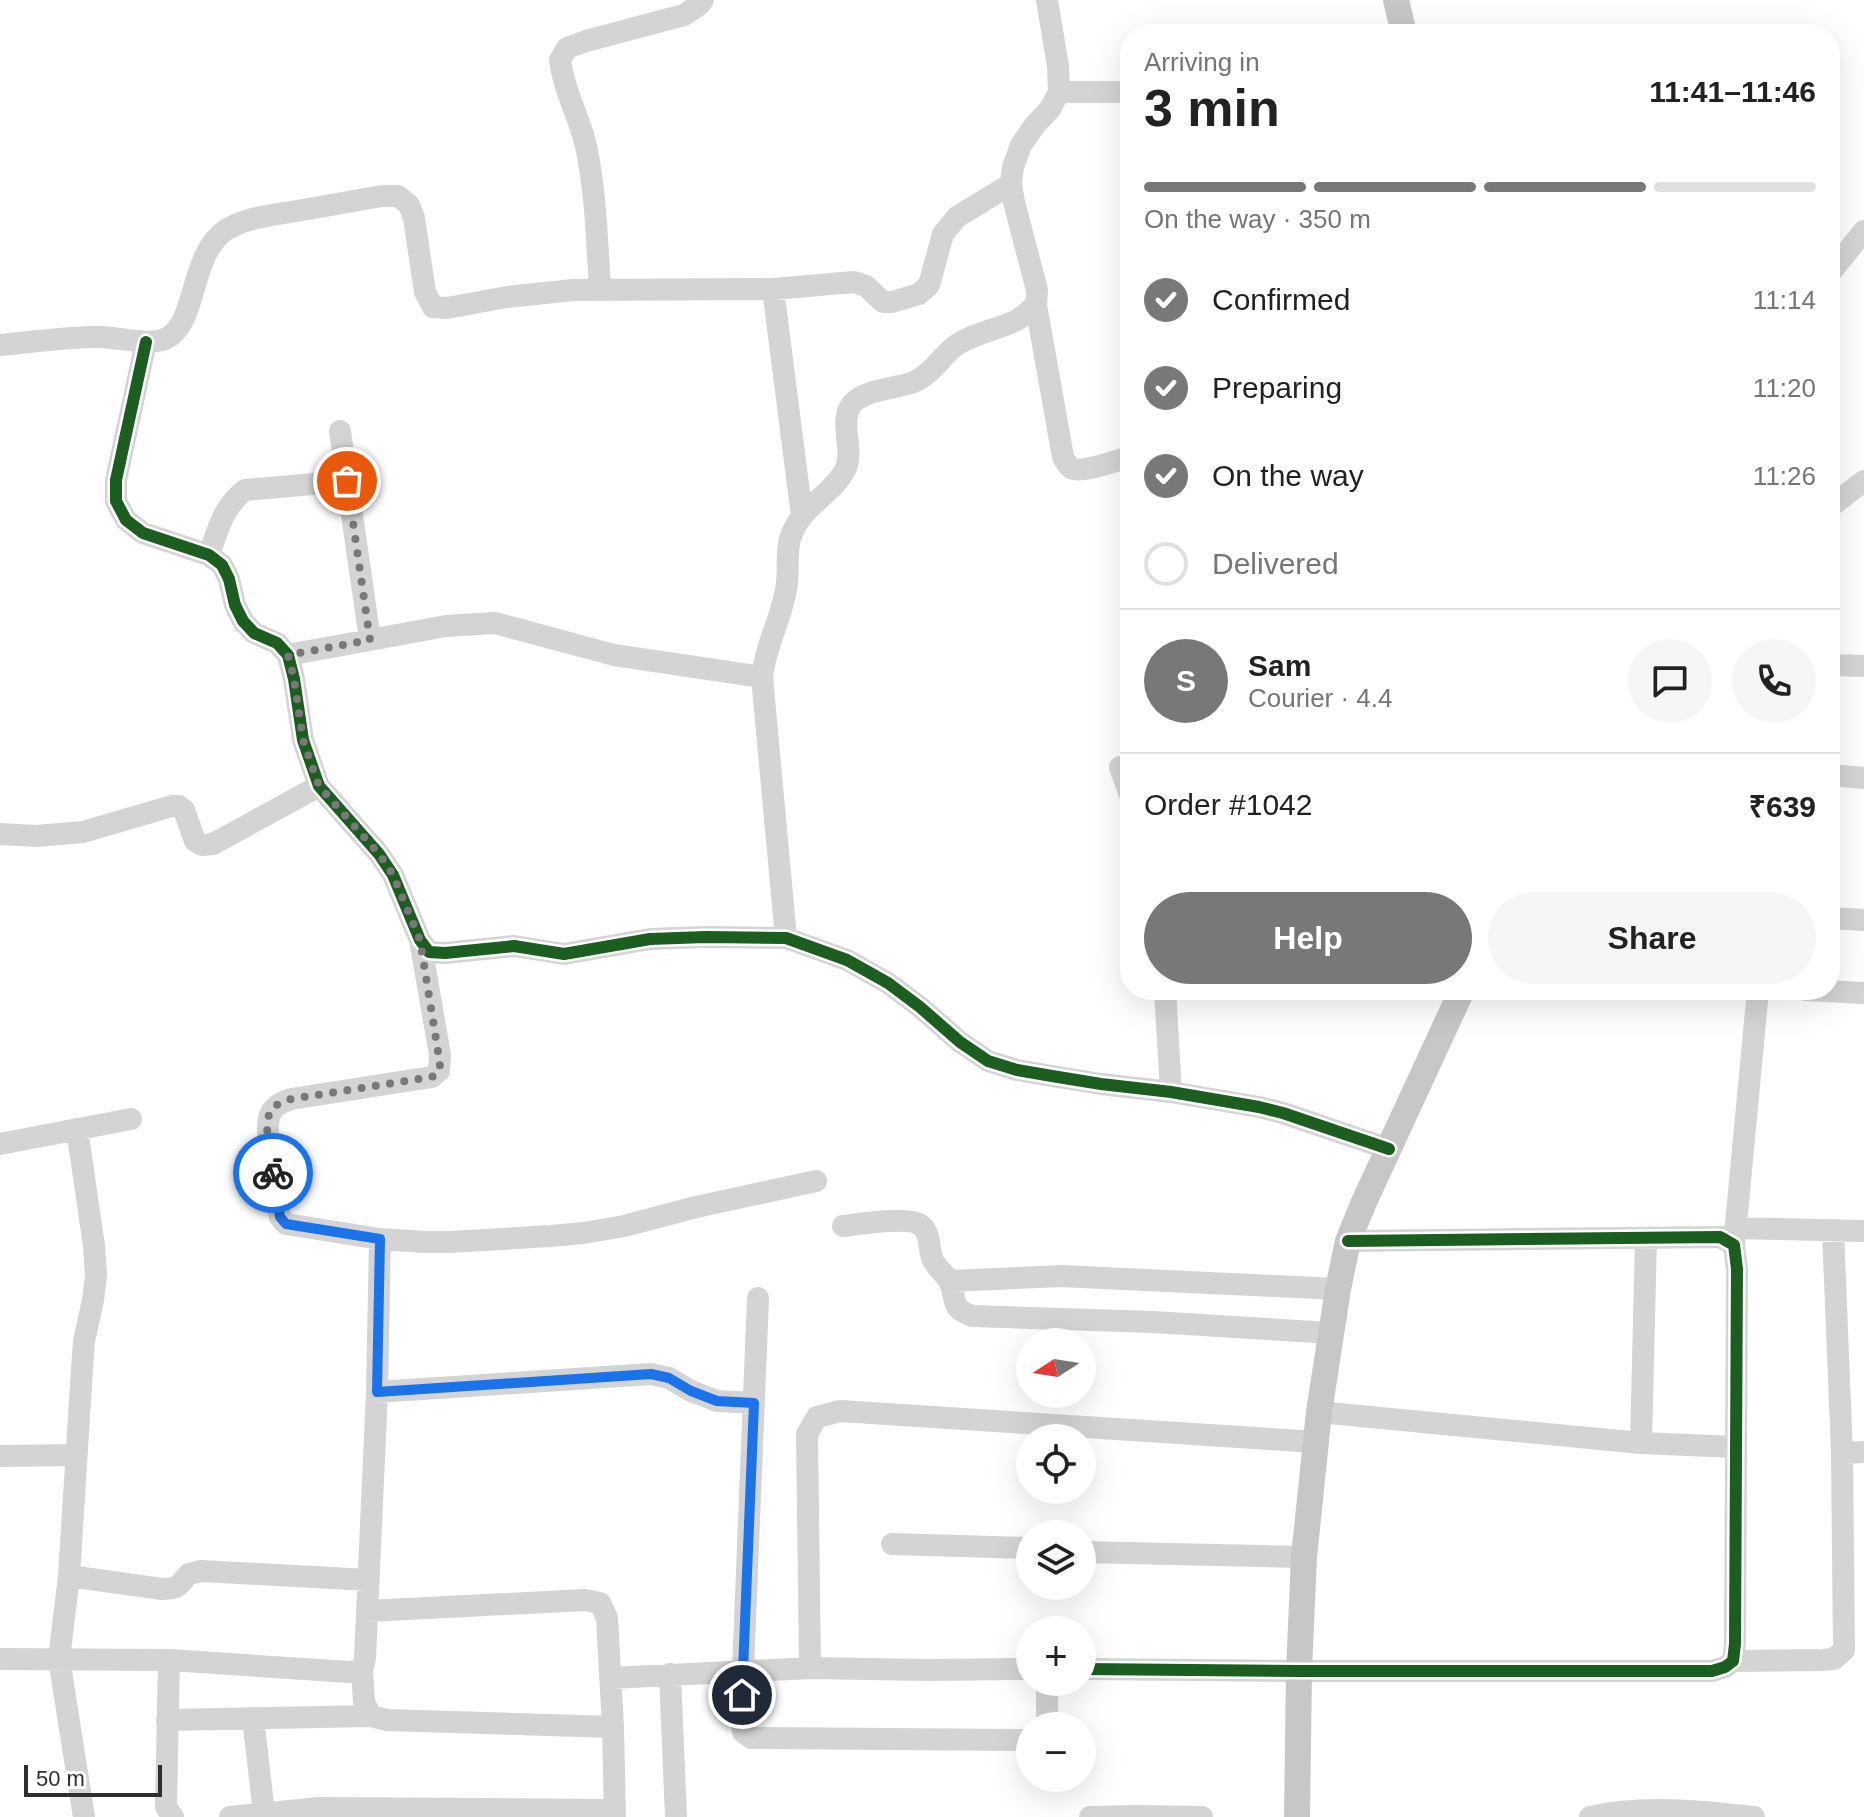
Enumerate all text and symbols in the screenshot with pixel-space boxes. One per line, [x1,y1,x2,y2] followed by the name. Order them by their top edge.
[1144,47,1260,77] text: Arriving in
[1649,75,1816,108] text: 11:41–11:46
[1144,79,1280,137] text: 3 min
[1144,204,1371,234] text: On the way · 350 m
[1144,278,1188,322] icon: check
[1212,283,1350,316] text: Confirmed
[1753,285,1816,315] text: 11:14
[1144,366,1188,410] icon: check
[1212,371,1342,404] text: Preparing
[1753,373,1816,403] text: 11:20
[313,447,381,515] pin
[1144,454,1188,498] icon: check
[325,459,369,503] icon: bag
[1212,459,1364,492] text: On the way
[1753,461,1816,491] text: 11:26
[1212,547,1339,580] text: Delivered
[1628,639,1712,723] button: chat
[1732,639,1816,723] button: phone
[1248,649,1311,682] text: Sam
[1176,664,1196,697] text: S
[1248,683,1393,713] text: Courier · 4.4
[1144,788,1312,821] text: Order #1042
[1749,790,1816,823] text: ₹639
[1144,892,1472,984] button: Help
[1488,892,1816,984] button: Share
[233,1133,313,1213] courier
[251,1151,295,1195] icon: bike
[1016,1328,1096,1408] north arrow
[1016,1328,1096,1792] map controls
[1016,1424,1096,1504] button: locate
[1016,1520,1096,1600] button: layers
[1016,1616,1096,1696] button: +
[708,1661,776,1729] pin
[720,1673,764,1717] icon: home
[1016,1712,1096,1792] button: −
[24,1761,162,1797] scale bar
[36,1766,85,1791] text: 50 m

